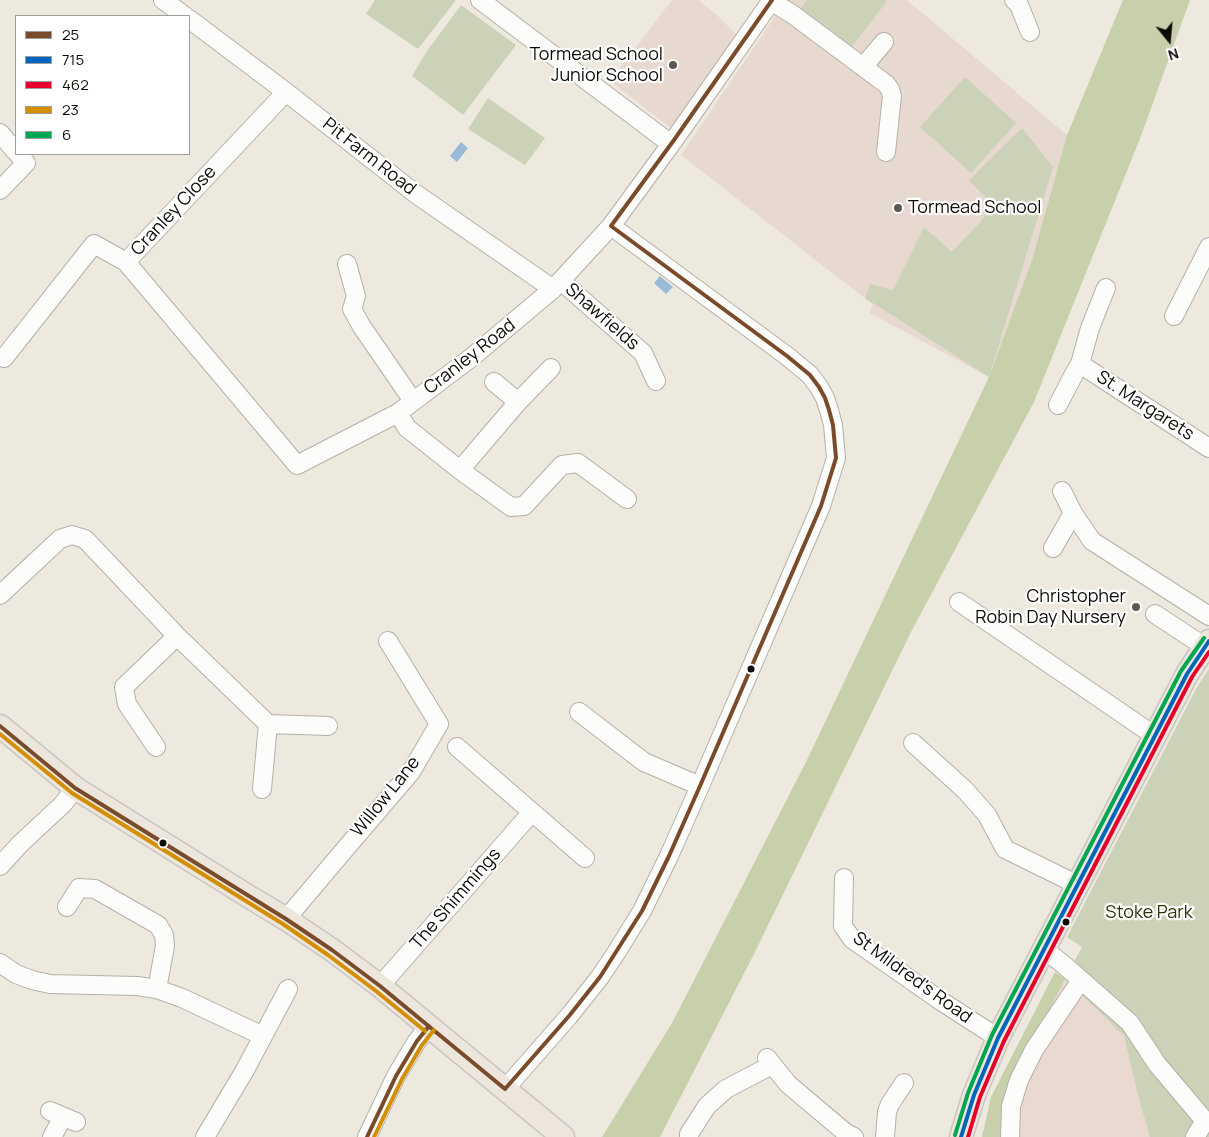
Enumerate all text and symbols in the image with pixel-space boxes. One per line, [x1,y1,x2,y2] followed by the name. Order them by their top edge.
[15,15,190,155] legend
[1144,15,1194,65] north arrow
[62,24,79,45] text: 25
[530,44,663,86] place label: Tormead School Junior School
[1166,44,1181,65] text: N
[62,49,84,70] text: 715
[667,59,679,71] marker: Tormead School Junior School
[62,74,89,95] text: 462
[62,99,79,120] text: 23
[318,114,420,200] street label: Pit Farm Road
[62,124,71,145] text: 6
[127,162,221,260] street label: Cranley Close
[908,197,1041,219] place label: Tormead School
[892,202,904,214] marker: Tormead School
[561,279,643,355] street label: Shawfields
[420,315,520,399] street label: Cranley Road
[1092,366,1198,446] street label: St. Margarets
[975,586,1126,628] place label: Christopher Robin Day Nursery
[1130,601,1142,613] marker: Christopher Robin Day Nursery
[746,664,756,674] unlabelled marker
[347,752,425,842] street label: Willow Lane
[158,838,168,848] unlabelled marker
[406,844,506,954] street label: The Shimmings
[1105,902,1193,924] park label: Stoke Park
[1061,917,1071,927] unlabelled marker
[848,928,976,1028] street label: St Mildred's Road

